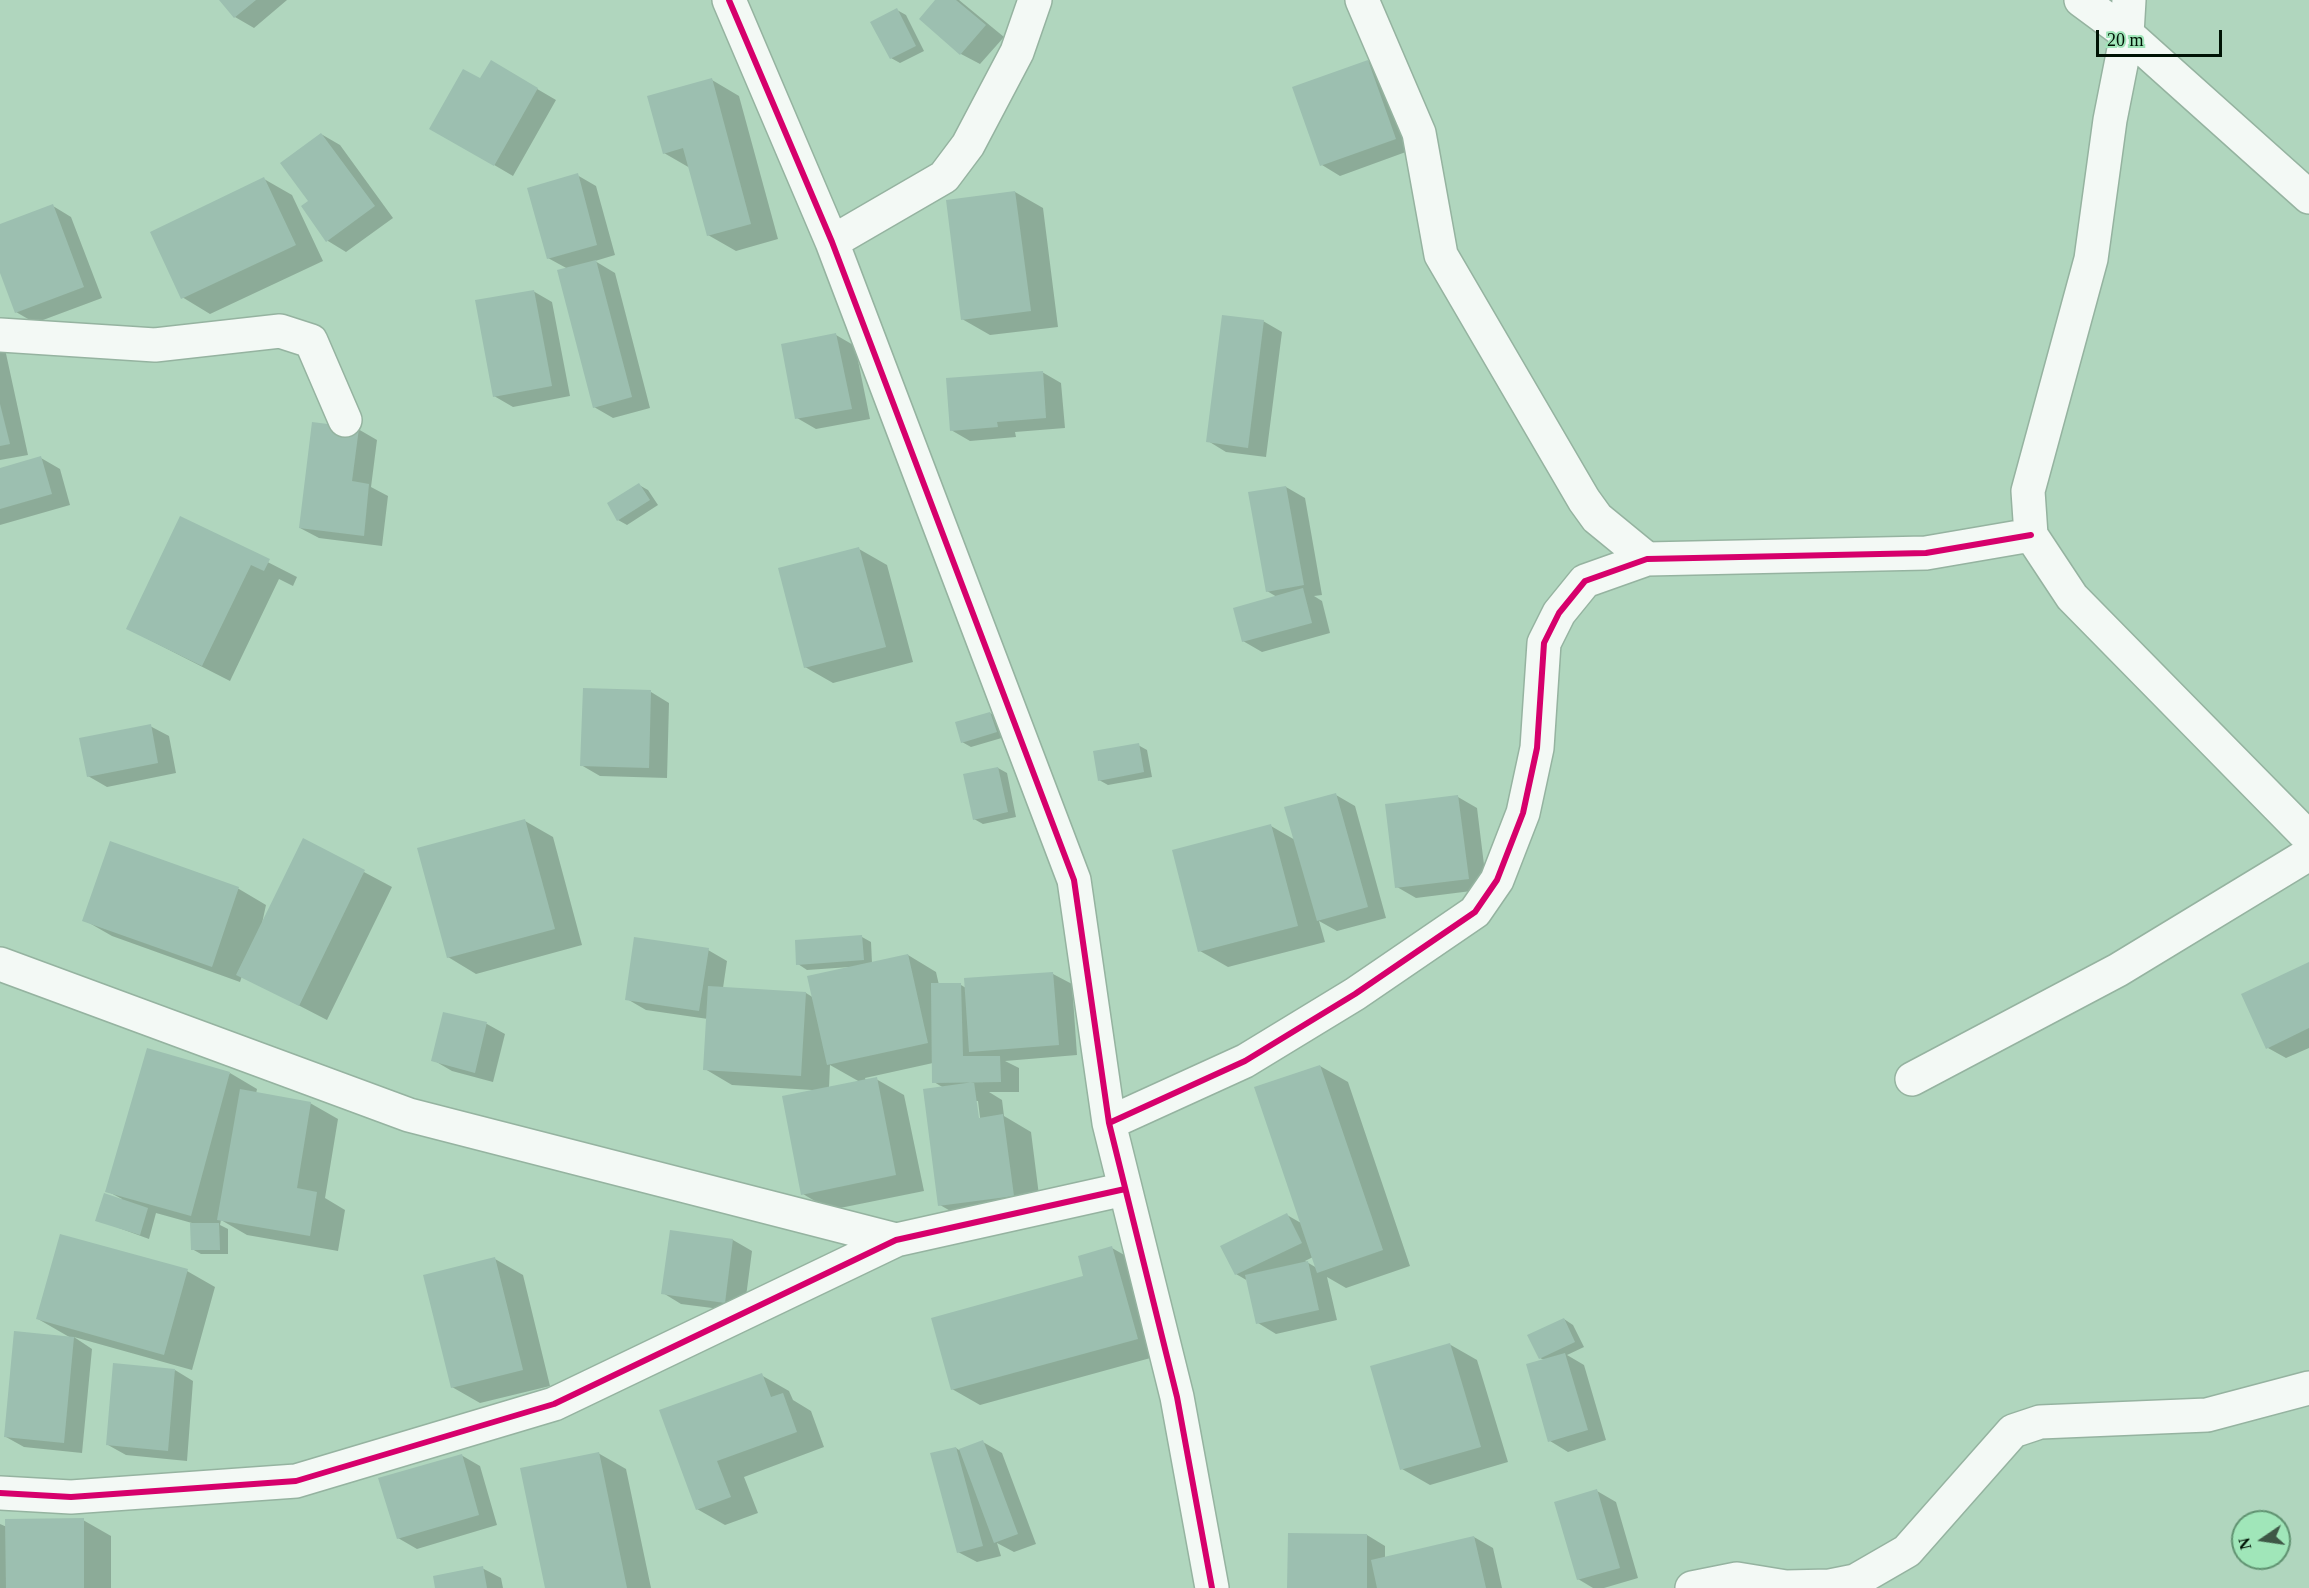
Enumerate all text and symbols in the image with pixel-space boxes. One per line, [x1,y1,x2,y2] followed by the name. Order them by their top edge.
[2099,18,2225,56] scale bar
[2107,30,2144,50] text: 20 m
[2231,1510,2291,1570] north arrow
[2235,1536,2255,1551] text: N

